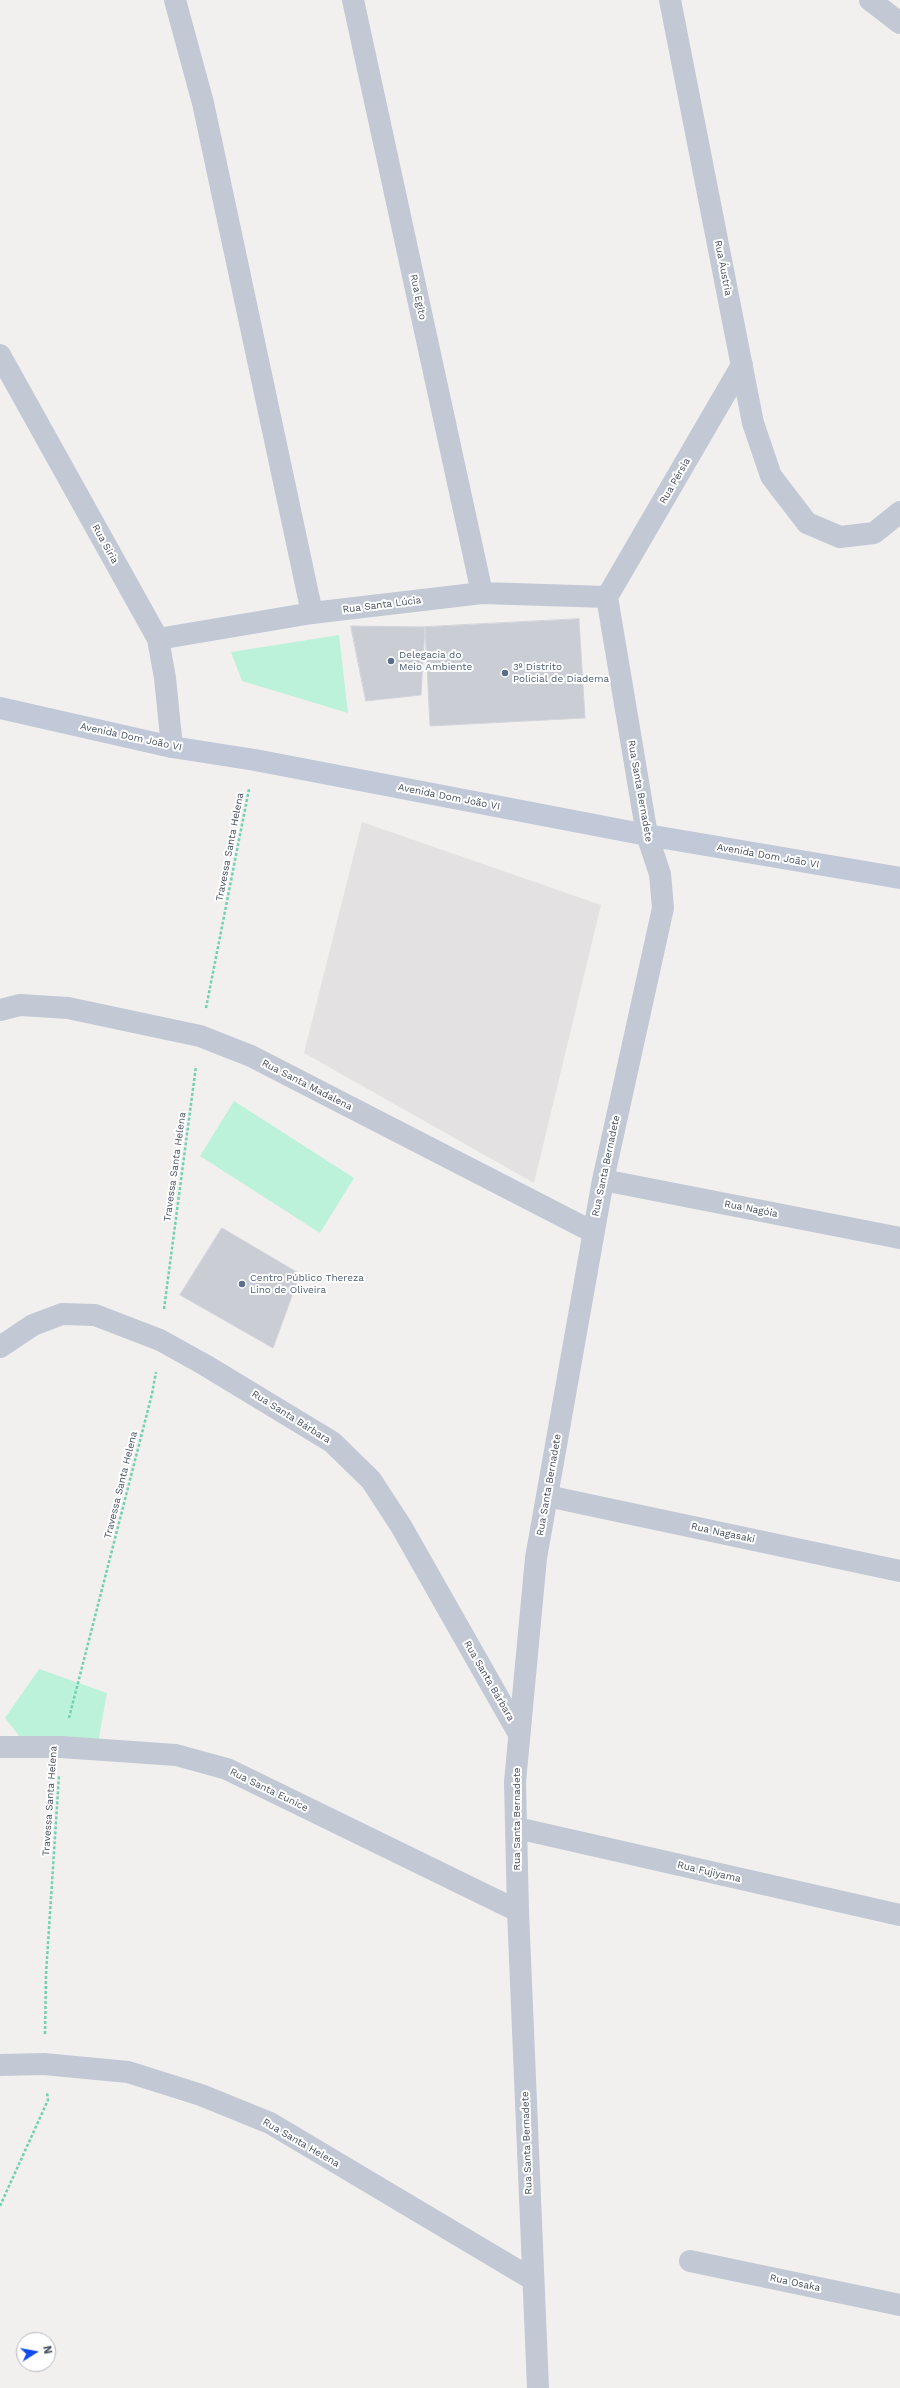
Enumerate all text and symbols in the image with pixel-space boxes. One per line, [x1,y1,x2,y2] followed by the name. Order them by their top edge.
[712,239,734,297] street label: Rua Áustria
[407,273,429,321] street label: Rua Egito
[657,456,693,506] street label: Rua Pérsia
[89,522,121,566] street label: Rua Siria
[342,594,422,616] street label: Rua Santa Lúcia
[399,649,472,672] place label: Delegacia do Meio Ambiente
[386,656,396,666] marker: Delegacia do Meio Ambiente
[513,661,609,684] place label: 3º Distrito Policial de Diadema
[500,668,510,678] marker: 3º Distrito Policial de Diadema
[79,720,183,754] street label: Avenida Dom João VI
[625,739,655,843] street label: Rua Santa Bernadete
[397,781,501,813] street label: Avenida Dom João VI
[214,792,246,902] street label: Travessa Santa Helena
[716,841,820,871] street label: Avenida Dom João VI
[260,1057,354,1113] street label: Rua Santa Madalena
[161,1111,189,1223] street label: Travessa Santa Helena
[589,1114,623,1218] street label: Rua Santa Bernadete
[723,1198,779,1220] street label: Rua Nagóia
[250,1272,364,1296] place label: Centro Público Thereza Lino de Oliveira
[237,1279,247,1289] marker: Centro Público Thereza Lino de Oliveira
[249,1388,333,1446] street label: Rua Santa Bárbara
[102,1430,140,1540] street label: Travessa Santa Helena
[534,1433,564,1537] street label: Rua Santa Bernadete
[690,1520,756,1546] street label: Rua Nagasaki
[461,1639,517,1723] street label: Rua Santa Bárbara
[40,1746,60,1856] street label: Travessa Santa Helena
[228,1766,310,1814] street label: Rua Santa Eunice
[511,1767,523,1871] street label: Rua Santa Bernadete
[676,1859,742,1885] street label: Rua Fujiyama
[519,2091,535,2195] street label: Rua Santa Bernadete
[260,2116,342,2170] street label: Rua Santa Helena
[769,2272,821,2294] street label: Rua Osaka
[16,2332,56,2372] north arrow
[40,2345,54,2355] text: N

